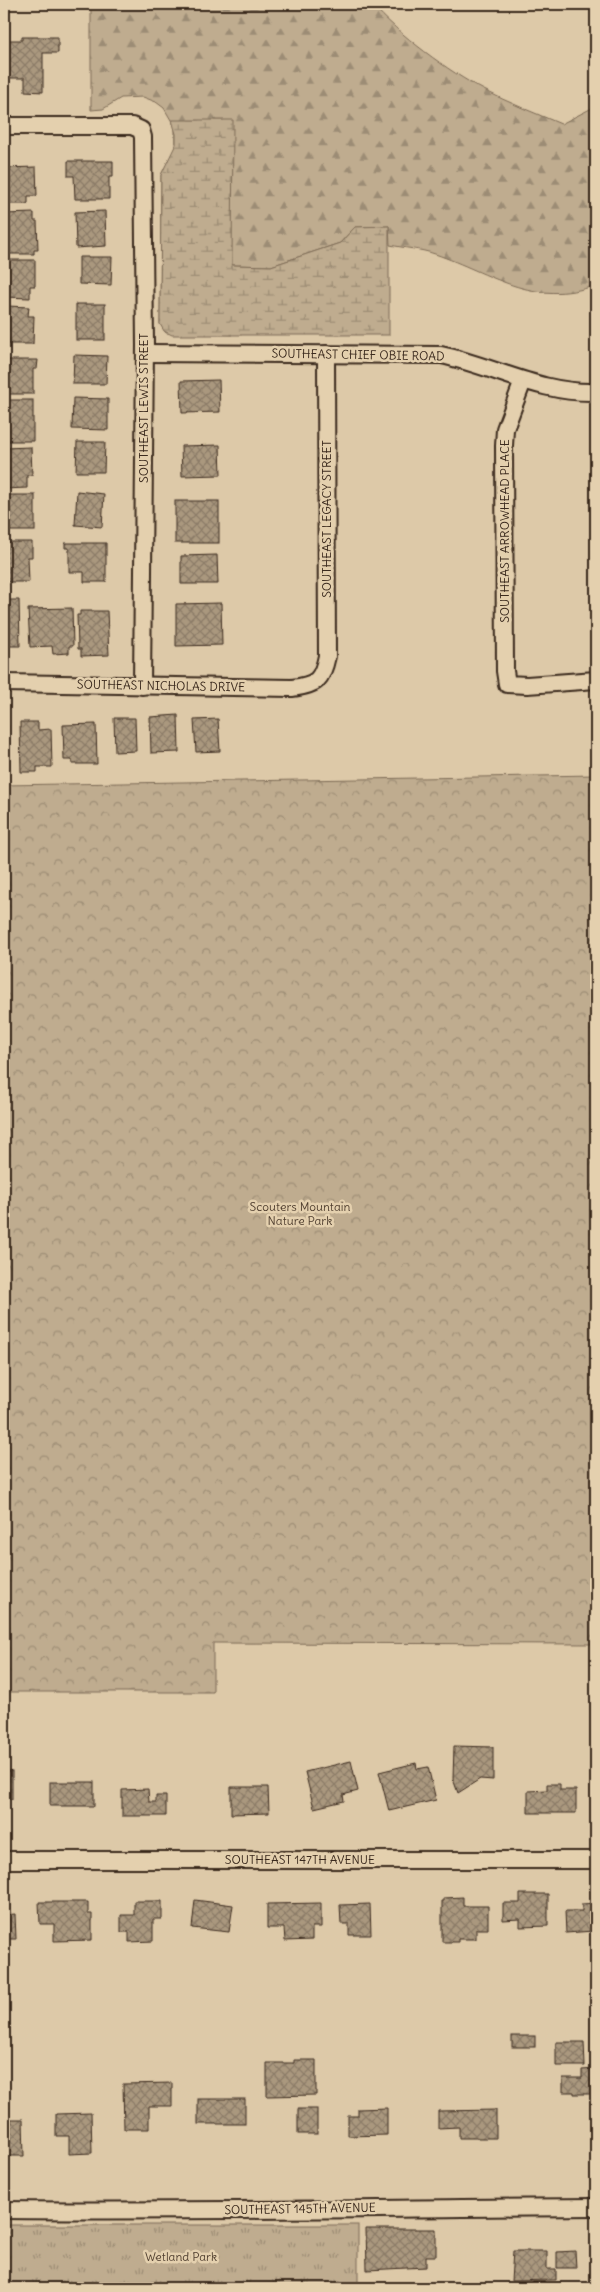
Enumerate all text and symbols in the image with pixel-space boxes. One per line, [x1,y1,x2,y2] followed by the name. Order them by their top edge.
[136,333,151,483] street label: SOUTHEAST LEWIS STREET
[271,345,445,364] street label: SOUTHEAST CHIEF OBIE ROAD
[497,439,512,623] street label: SOUTHEAST ARROWHEAD PLACE
[319,440,334,598] street label: SOUTHEAST LEGACY STREET
[77,677,245,694] street label: SOUTHEAST NICHOLAS DRIVE
[250,1199,350,1228] park label: Scouters Mountain Nature Park
[225,1852,375,1867] street label: SOUTHEAST 147TH AVENUE
[224,2200,376,2217] street label: SOUTHEAST 145TH AVENUE
[145,2249,217,2264] park label: Wetland Park

